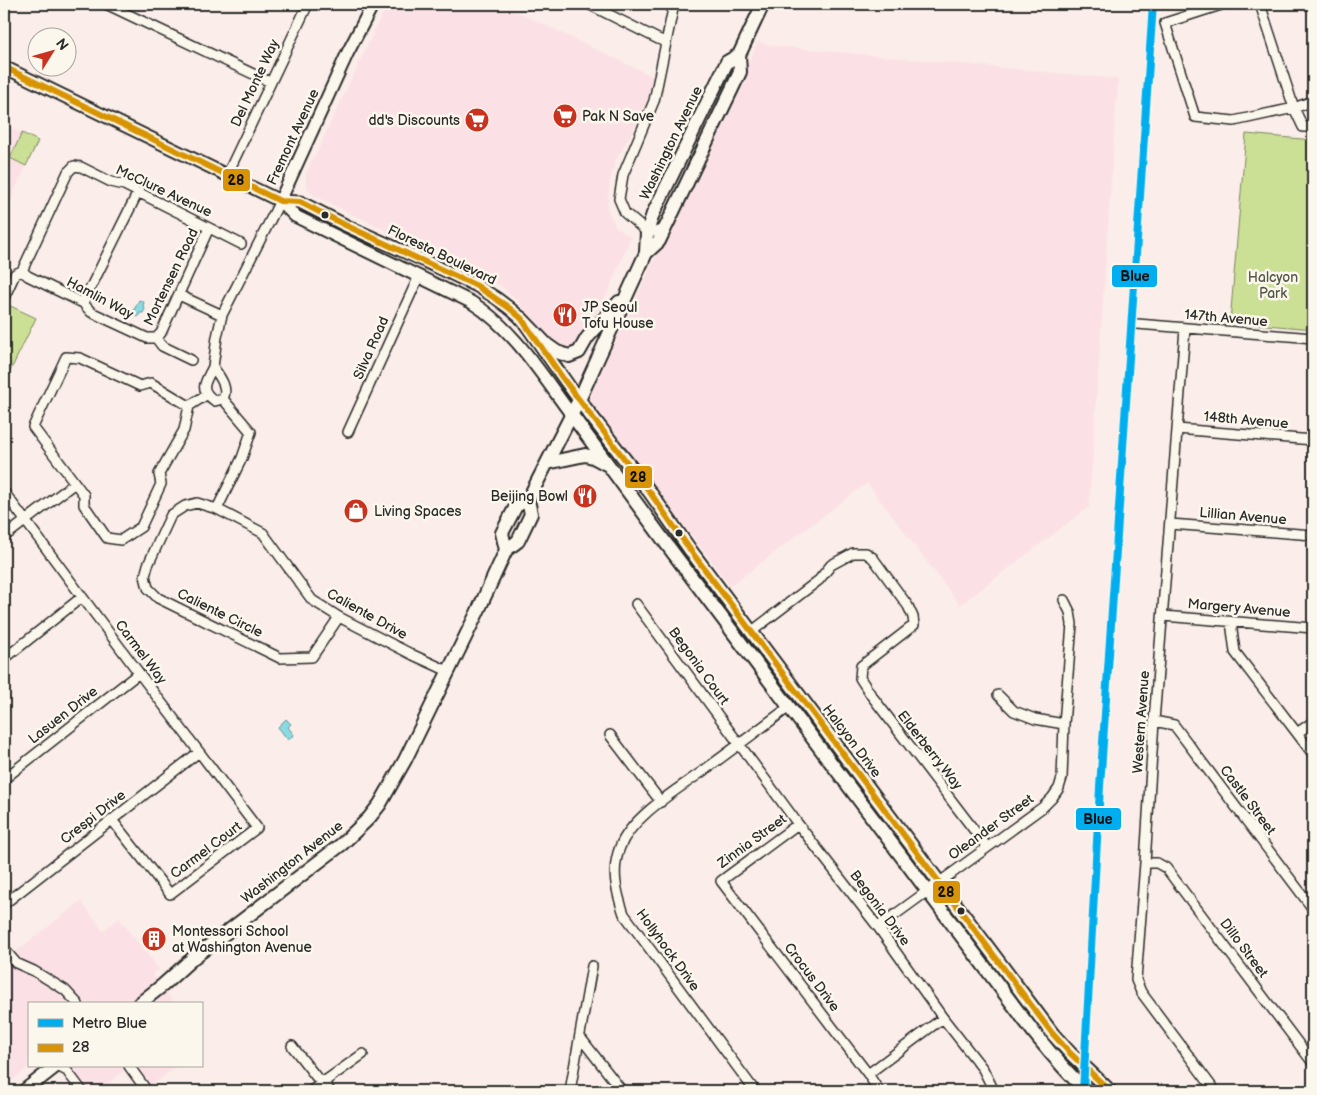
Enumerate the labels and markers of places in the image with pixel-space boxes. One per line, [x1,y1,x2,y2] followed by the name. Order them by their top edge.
[552,103,578,129] supermarket icon: Pak N Save
[464,107,490,133] supermarket icon: dd's Discounts
[582,108,654,125] place label: Pak N Save
[369,112,460,129] place label: dd's Discounts
[320,210,330,220] unlabelled marker
[582,299,654,332] place label: JP Seoul Tofu House
[552,302,578,328] restaurant icon: JP Seoul Tofu House
[572,483,598,509] restaurant icon: Beijing Bowl
[490,488,568,505] place label: Beijing Bowl
[343,498,369,524] shop icon: Living Spaces
[374,503,462,520] place label: Living Spaces
[674,528,684,538] unlabelled marker
[956,906,966,916] unlabelled marker
[172,923,312,956] place label: Montessori School at Washington Avenue
[141,926,167,952] building icon: Montessori School at Washington Avenue

